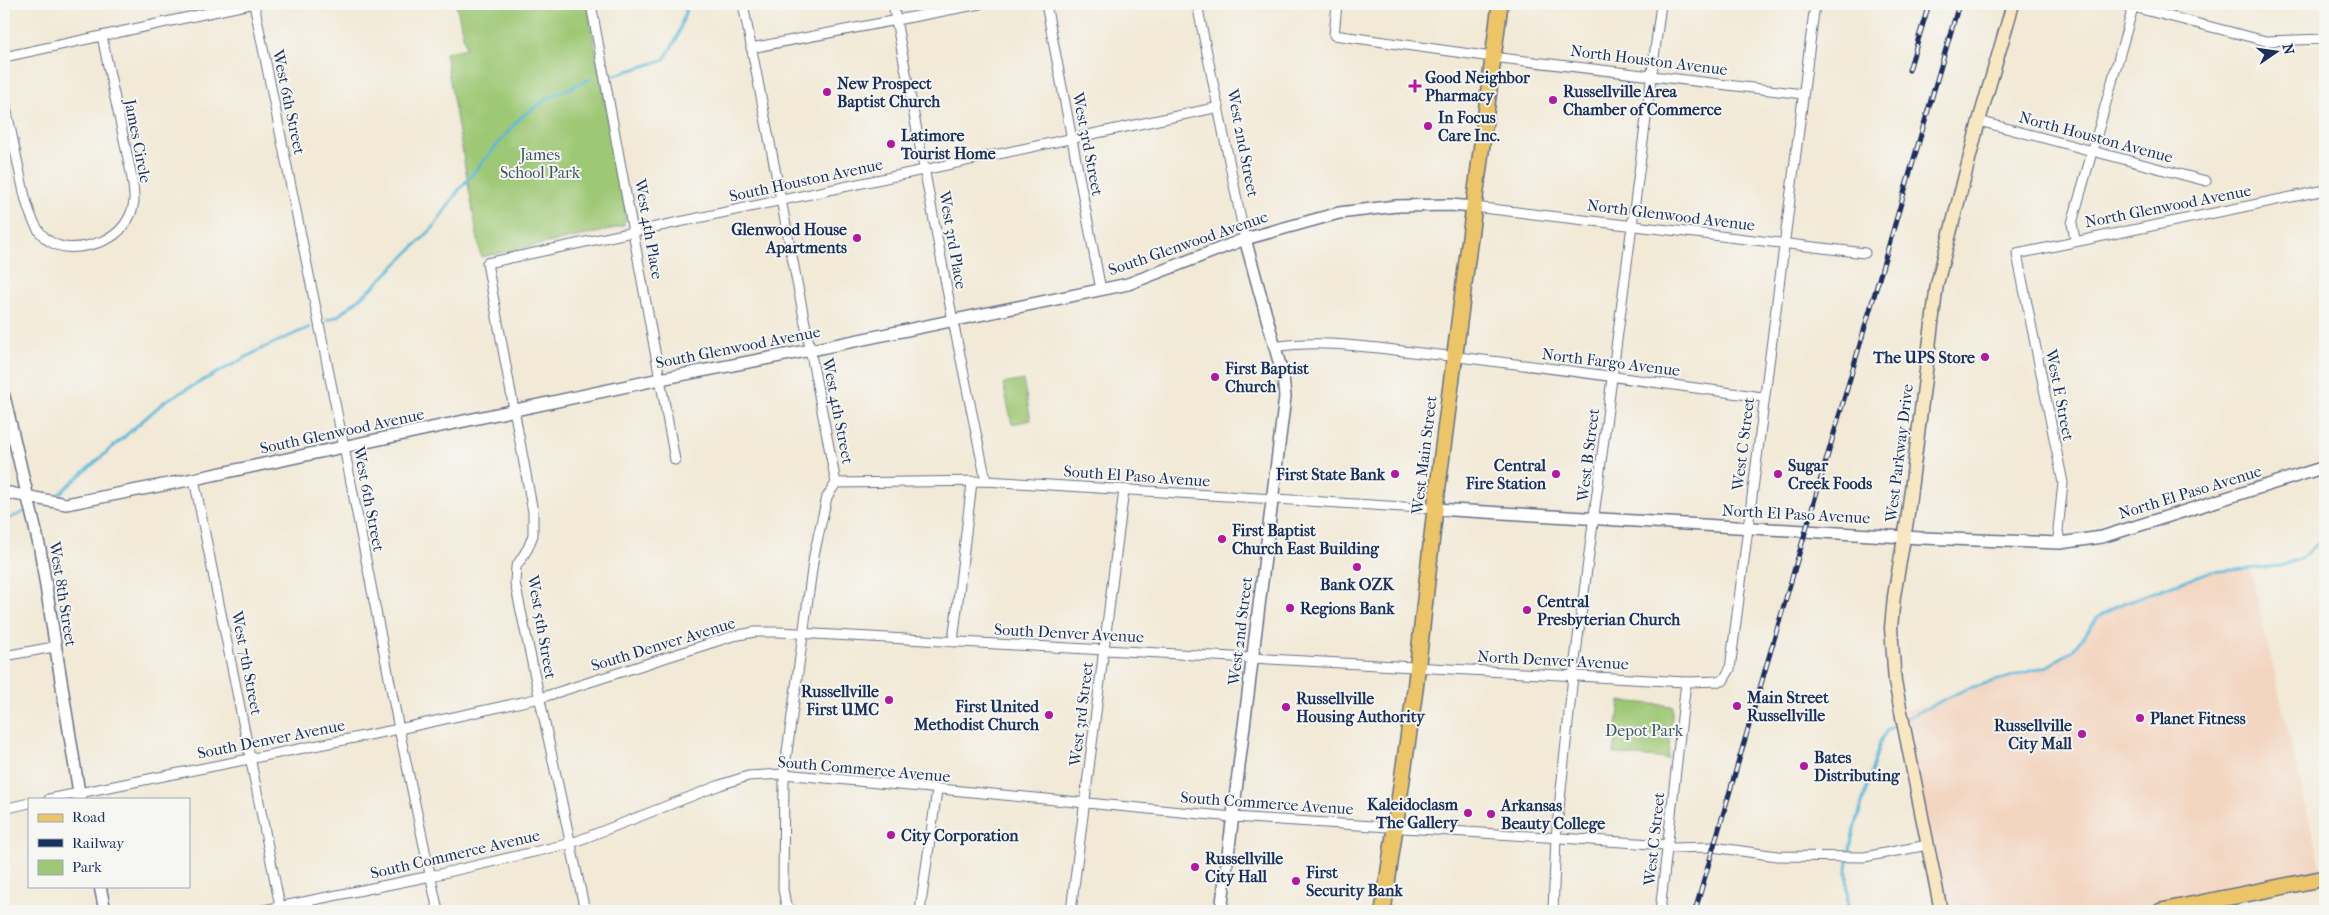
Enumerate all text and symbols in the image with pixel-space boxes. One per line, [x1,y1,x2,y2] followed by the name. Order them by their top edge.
[2252,28,2302,78] north arrow
[1569,41,1729,79] street label: North Houston Avenue
[2279,42,2298,57] text: N
[268,47,309,156] street label: West 6th Street
[1425,68,1531,106] place label: Good Neighbor Pharmacy
[837,74,941,112] place label: New Prospect Baptist Church
[1409,80,1421,92] marker: Good Neighbor Pharmacy
[1563,82,1722,119] place label: Russellville Area Chamber of Commerce
[821,86,833,98] marker: New Prospect Baptist Church
[1223,86,1263,199] street label: West 2nd Street
[1068,90,1107,198] street label: West 3rd Street
[1547,94,1559,106] marker: Russellville Area Chamber of Commerce
[120,96,155,185] street label: James Circle
[2017,107,2175,167] street label: North Houston Avenue
[1438,108,1500,145] place label: In Focus Care Inc.
[1422,120,1434,132] marker: In Focus Care Inc.
[900,126,996,163] place label: Latimore Tourist Home
[885,138,897,150] marker: Latimore Tourist Home
[500,145,581,182] park label: James School Park
[727,154,885,206] street label: South Houston Avenue
[631,176,667,281] street label: West 4th Place
[2083,181,2253,231] street label: North Glenwood Avenue
[935,188,971,291] street label: West 3rd Place
[1586,195,1756,235] street label: North Glenwood Avenue
[1106,207,1270,279] street label: South Glenwood Avenue
[731,220,847,258] place label: Glenwood House Apartments
[851,232,863,244] marker: Glenwood House Apartments
[654,322,822,372] street label: South Glenwood Avenue
[1541,344,1681,380] street label: North Fargo Avenue
[2042,347,2078,443] street label: West E Street
[1872,348,1975,367] place label: The UPS Store
[1979,351,1991,363] marker: The UPS Store
[818,355,858,466] street label: West 4th Street
[1224,359,1309,396] place label: First Baptist Church
[1209,371,1221,383] marker: First Baptist Church
[1881,383,1917,524] street label: West Parkway Drive
[1407,394,1441,516] street label: West Main Street
[1728,396,1758,493] street label: West C Street
[258,404,426,458] street label: South Glenwood Avenue
[1573,407,1603,504] street label: West B Street
[349,444,389,553] street label: West 6th Street
[1465,456,1547,493] place label: Central Fire Station
[1788,456,1872,493] place label: Sugar Creek Foods
[1063,461,1211,491] street label: South El Paso Avenue
[2116,461,2264,523] street label: North El Paso Avenue
[1275,465,1386,484] place label: First State Bank
[1389,468,1401,480] marker: First State Bank
[1550,468,1562,480] marker: Central Fire Station
[1772,468,1784,480] marker: Sugar Creek Foods
[1721,501,1871,527] street label: North El Paso Avenue
[1231,521,1379,559] place label: First Baptist Church East Building
[1216,533,1228,545] marker: First Baptist Church East Building
[45,539,81,648] street label: West 8th Street
[1351,561,1363,573] marker: Bank OZK
[523,573,561,681] street label: West 5th Street
[1224,575,1256,687] street label: West 2nd Street
[1320,575,1395,594] place label: Bank OZK
[1537,592,1681,630] place label: Central Presbyterian Church
[1300,599,1395,619] place label: Regions Bank
[1284,602,1296,614] marker: Regions Bank
[1521,604,1533,616] marker: Central Presbyterian Church
[227,608,266,717] street label: West 7th Street
[589,613,738,675] street label: South Denver Avenue
[994,620,1144,646] street label: South Denver Avenue
[1477,647,1629,673] street label: North Denver Avenue
[1065,660,1097,768] street label: West 3rd Street
[801,682,879,719] place label: Russellville First UMC
[1746,688,1829,725] place label: Main Street Russellville
[1296,689,1426,727] place label: Russellville Housing Authority
[883,694,895,706] marker: Russellville First UMC
[913,697,1040,734] place label: First United Methodist Church
[1731,700,1743,712] marker: Main Street Russellville
[1280,701,1292,713] marker: Russellville Housing Authority
[1043,709,1055,721] marker: First United Methodist Church
[2150,709,2246,728] place label: Planet Fitness
[2134,712,2146,724] marker: Planet Fitness
[196,715,346,763] street label: South Denver Avenue
[1994,716,2073,754] place label: Russellville City Mall
[1605,721,1684,740] park label: Depot Park
[2076,728,2088,740] marker: Russellville City Mall
[1814,748,1900,786] place label: Bates Distributing
[777,752,951,786] street label: South Commerce Avenue
[1798,760,1810,772] marker: Bates Distributing
[1180,787,1354,819] street label: South Commerce Avenue
[1640,791,1668,888] street label: West C Street
[1367,795,1459,833] place label: Kaleidoclasm The Gallery
[1500,796,1605,834] place label: Arkansas Beauty College
[28,798,190,888] legend
[1462,807,1474,819] marker: Kaleidoclasm The Gallery
[72,808,106,826] text: Road
[1485,808,1497,820] marker: Arkansas Beauty College
[368,825,542,883] street label: South Commerce Avenue
[901,826,1019,846] place label: City Corporation
[885,829,897,841] marker: City Corporation
[72,834,125,852] text: Railway
[1205,849,1283,887] place label: Russellville City Hall
[72,858,102,876] text: Park
[1189,861,1201,873] marker: Russellville City Hall
[1305,863,1403,901] place label: First Security Bank
[1290,875,1302,887] marker: First Security Bank

